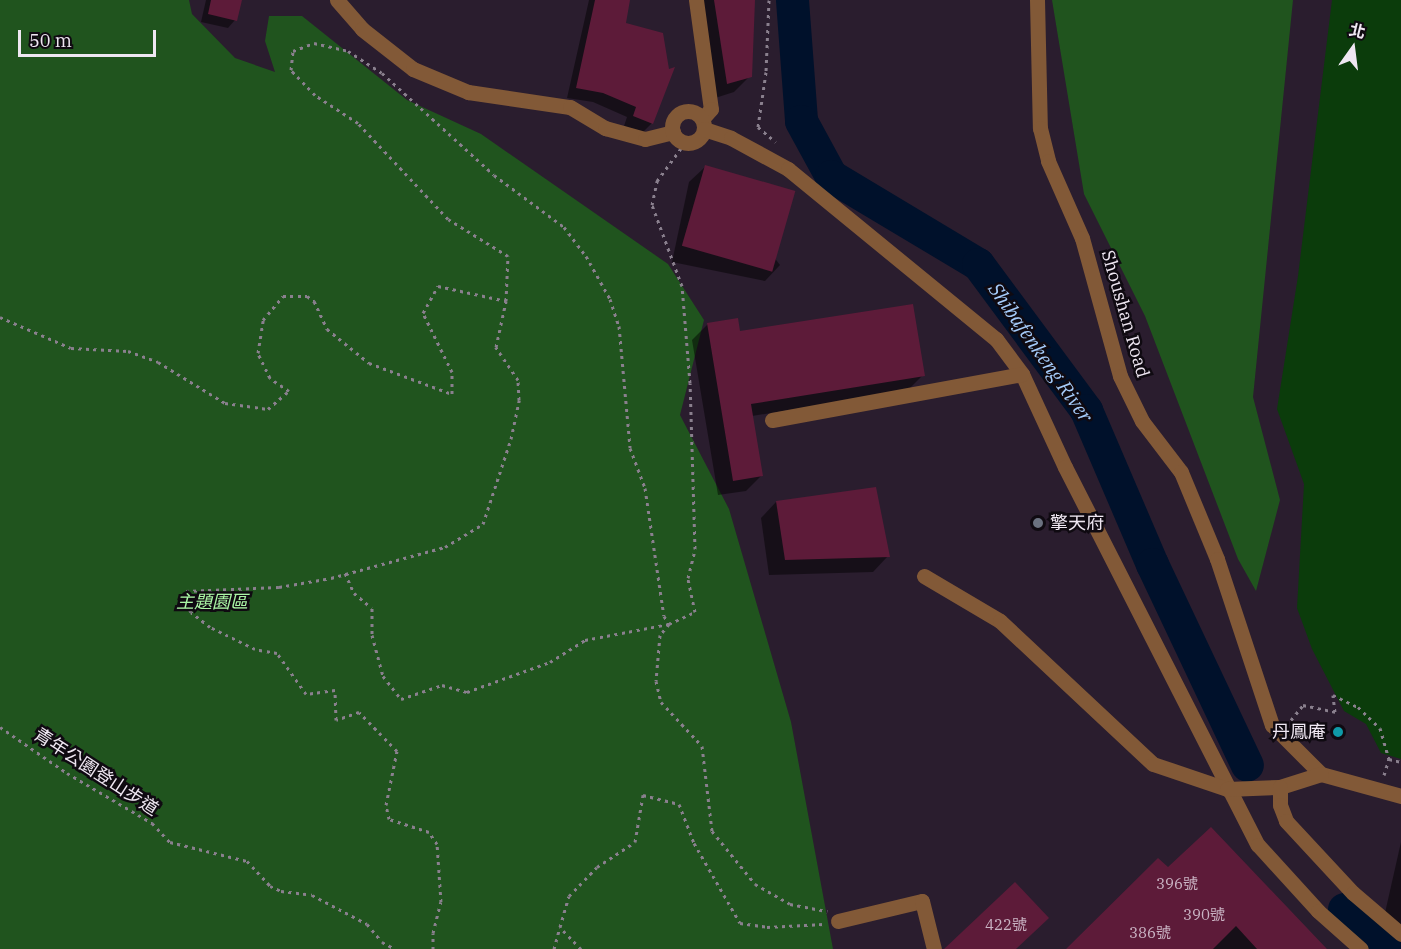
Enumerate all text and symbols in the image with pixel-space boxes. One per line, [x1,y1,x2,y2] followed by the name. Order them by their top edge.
[21,18,159,56] scale bar
[1323,18,1383,78] north arrow
[1347,19,1368,42] text: 北
[29,29,72,52] text: 50 m
[1096,248,1154,380] street label: Shoushan Road
[984,278,1098,426] water label: Shibafenkeng River
[1050,512,1104,534] place label: 擎天府
[1031,516,1045,530] marker: 擎天府
[176,591,248,613] park label: 主題園區
[1272,721,1326,743] place label: 丹鳳庵
[30,724,162,820] street label: 青年公園登山步道
[1331,725,1345,739] marker: 丹鳳庵
[1156,875,1198,893] house number: 396號
[1183,906,1225,924] house number: 390號
[985,916,1027,934] house number: 422號
[1129,924,1171,942] house number: 386號

